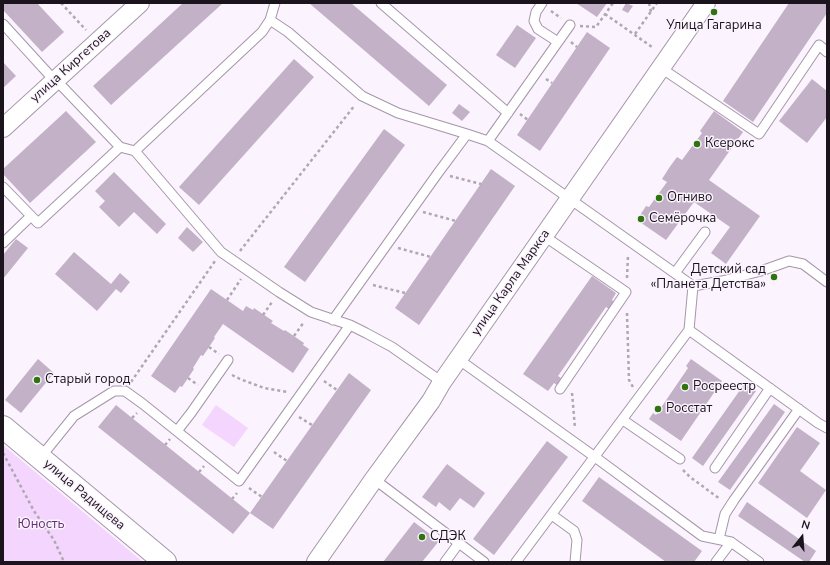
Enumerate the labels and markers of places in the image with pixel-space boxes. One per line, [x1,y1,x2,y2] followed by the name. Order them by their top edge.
[709,7,719,17] marker: Улица Гагарина
[666,18,762,34] place label: Улица Гагарина
[705,136,754,152] place label: Ксерокс
[692,139,702,149] marker: Ксерокс
[667,190,712,206] place label: Огниво
[654,193,664,203] marker: Огниво
[649,211,716,227] place label: Семёрочка
[636,214,646,224] marker: Семёрочка
[650,262,766,293] place label: Детский сад «Планета Детства»
[769,272,779,282] marker: Детский сад «Планета Детства»
[45,372,130,388] place label: Старый город
[32,375,42,385] marker: Старый город
[693,379,756,395] place label: Росреестр
[680,382,690,392] marker: Росреестр
[666,401,712,417] place label: Росстат
[653,404,663,414] marker: Росстат
[430,529,466,545] place label: СДЭК
[417,532,427,542] marker: СДЭК

